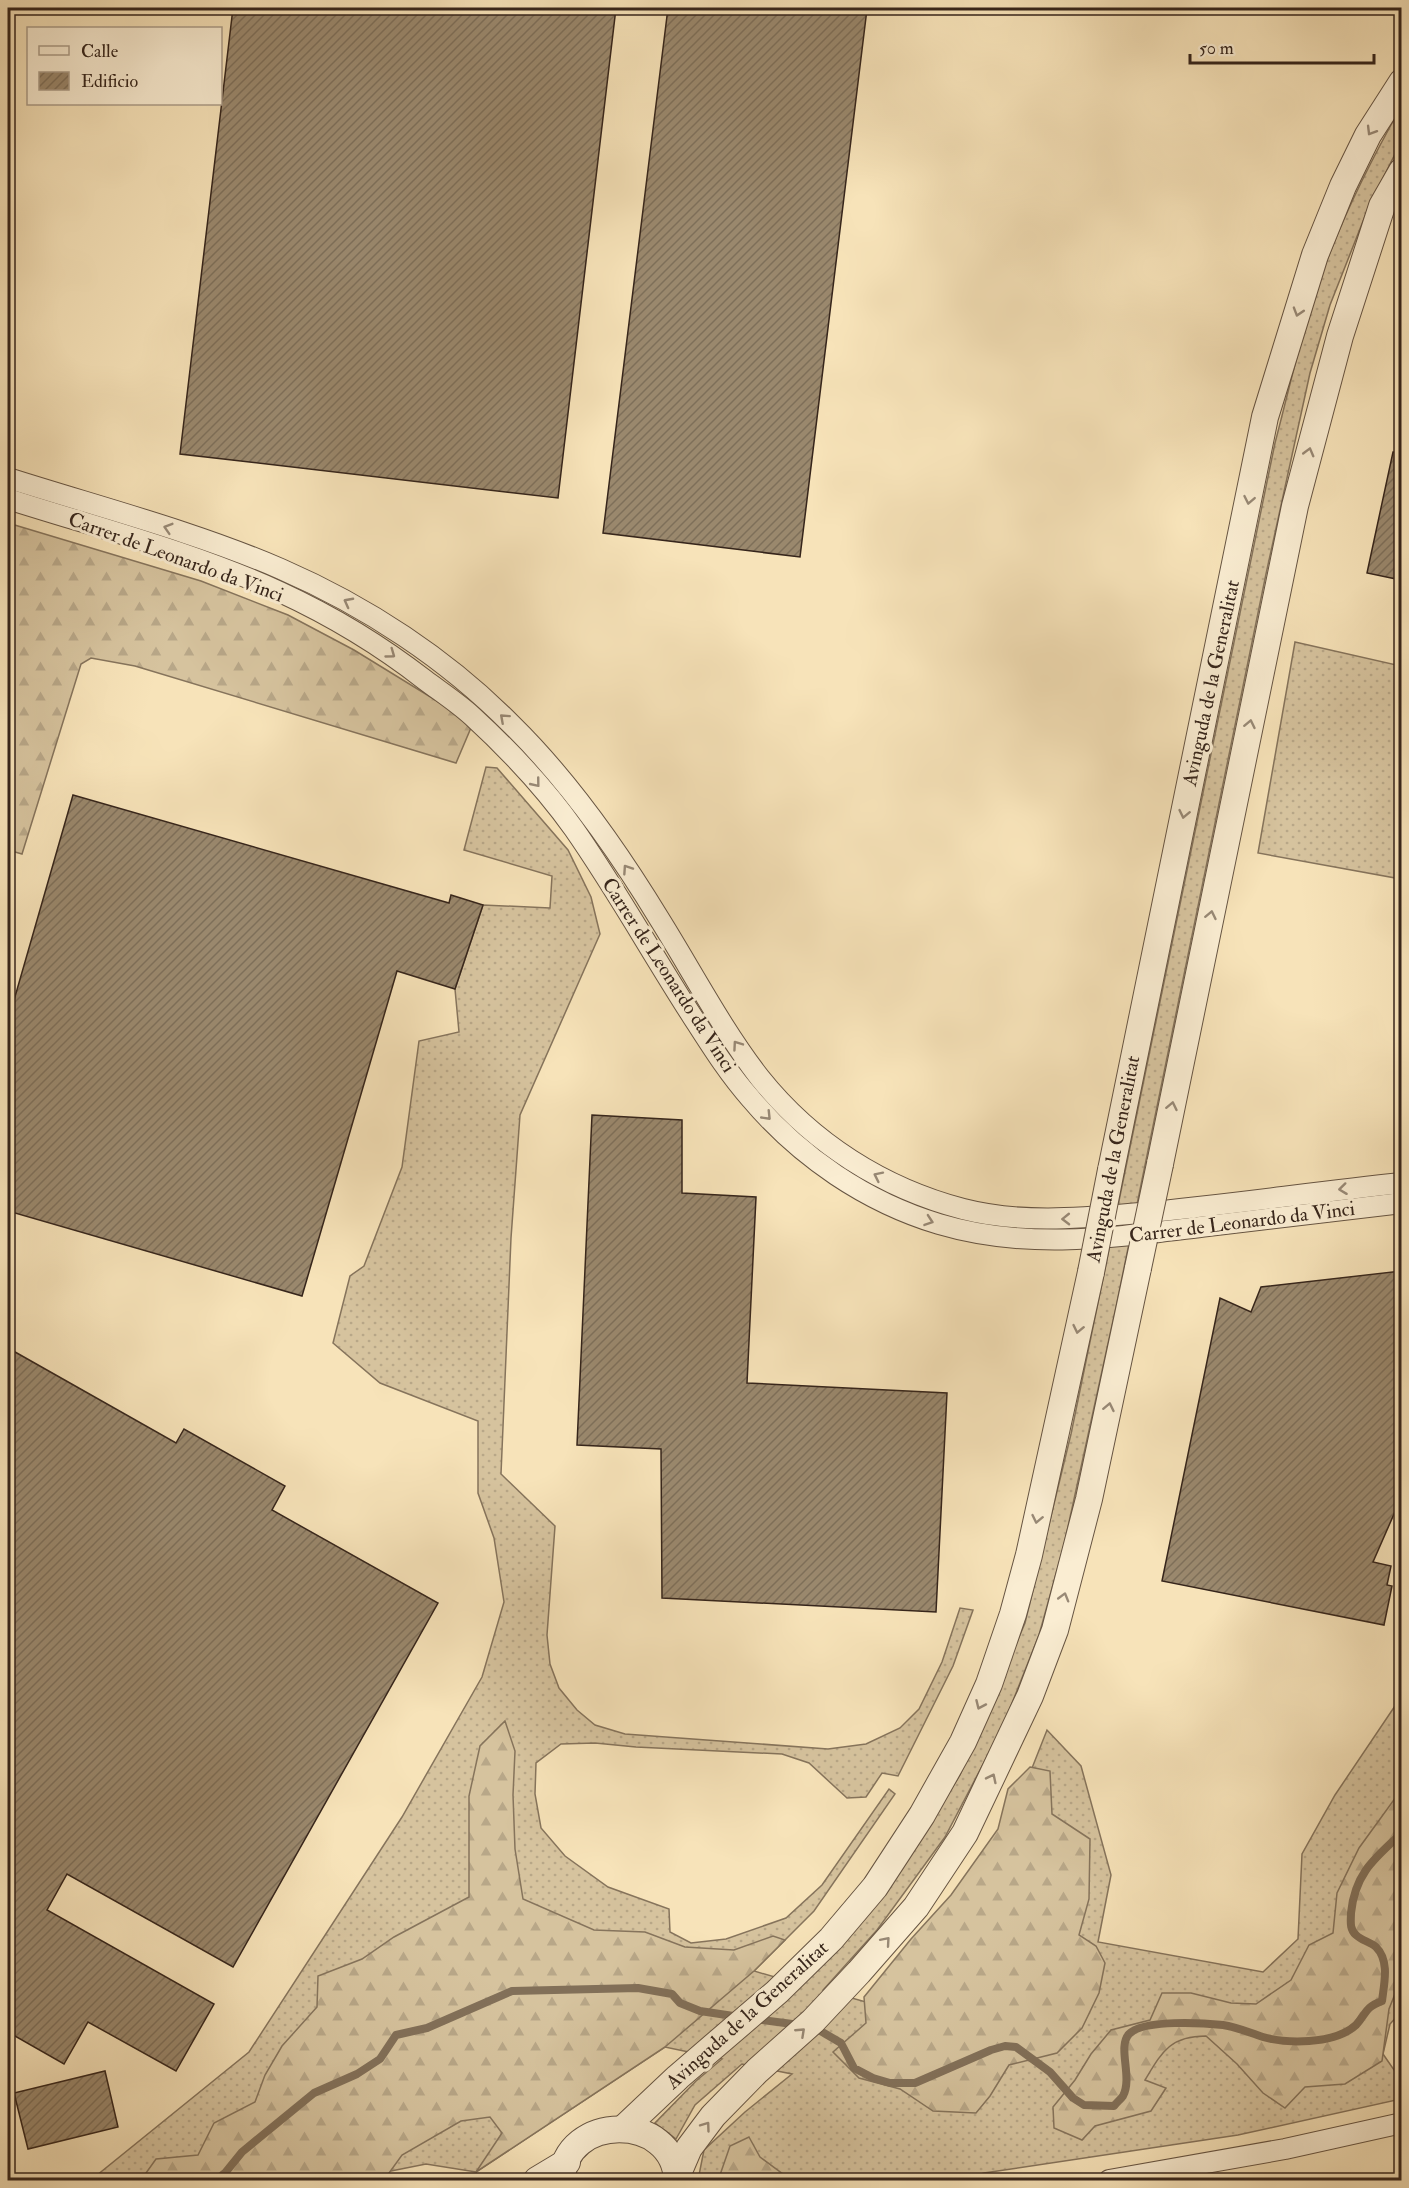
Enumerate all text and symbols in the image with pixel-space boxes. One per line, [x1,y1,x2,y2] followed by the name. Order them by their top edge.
[27,27,222,105] legend
[1190,27,1374,65] scale bar
[1199,37,1234,60] text: 50 m
[81,40,119,63] text: Calle
[81,70,138,93] text: Edificio
[1366,125,1378,135] one-way arrow
[1292,306,1305,316] one-way arrow
[1302,447,1315,457] one-way arrow
[1243,495,1256,505] one-way arrow
[65,506,287,608] street label: Carrer de Leonardo da Vinci
[163,523,174,535] one-way arrow
[1177,577,1245,789] street label: Avinguda de la Generalitat
[343,598,354,609] one-way arrow
[384,647,395,658] one-way arrow
[500,714,511,725] one-way arrow
[1243,720,1256,730] one-way arrow
[529,776,540,787] one-way arrow
[1178,809,1191,819] one-way arrow
[623,864,634,875] one-way arrow
[597,873,741,1077] street label: Carrer de Leonardo da Vinci
[1204,911,1217,921] one-way arrow
[733,1040,744,1051] one-way arrow
[1080,1053,1145,1265] street label: Avinguda de la Generalitat
[1164,1102,1177,1112] one-way arrow
[760,1109,771,1120] one-way arrow
[874,1172,885,1184] one-way arrow
[1339,1182,1348,1195] one-way arrow
[1128,1196,1356,1248] street label: Carrer de Leonardo da Vinci
[923,1213,934,1226] one-way arrow
[1061,1213,1070,1225] one-way arrow
[1073,1323,1086,1333] one-way arrow
[1101,1402,1114,1412] one-way arrow
[1031,1514,1044,1524] one-way arrow
[1057,1592,1069,1603] one-way arrow
[975,1699,987,1710] one-way arrow
[985,1773,996,1784] one-way arrow
[660,1935,834,2095] street label: Avinguda de la Generalitat
[879,1937,890,1948] one-way arrow
[794,2028,804,2039] one-way arrow
[699,2121,710,2132] one-way arrow

